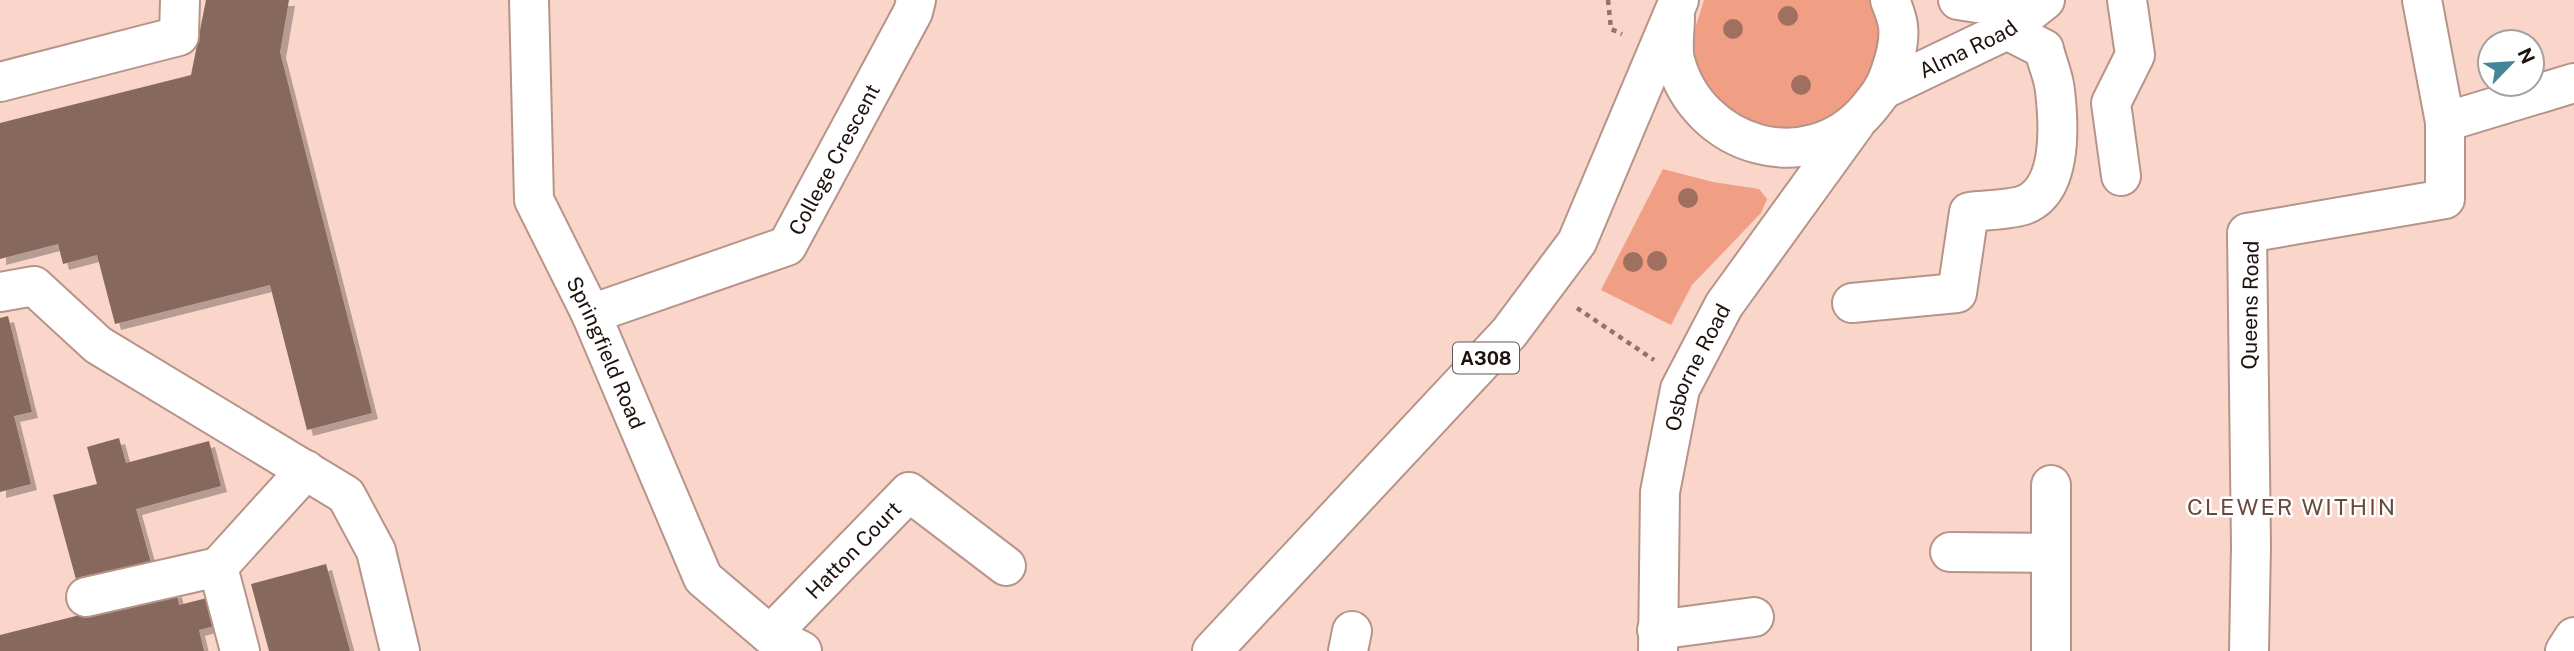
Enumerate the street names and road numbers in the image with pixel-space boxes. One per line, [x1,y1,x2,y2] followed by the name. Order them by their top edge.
[1915,14,2022,83] street label: Alma Road
[783,79,884,239] street label: College Crescent
[2236,240,2264,370] street label: Queens Road
[562,272,651,433] street label: Springfield Road
[1660,299,1735,433] street label: Osborne Road
[1453,342,1519,374] road number: A308
[800,496,906,604] street label: Hatton Court

